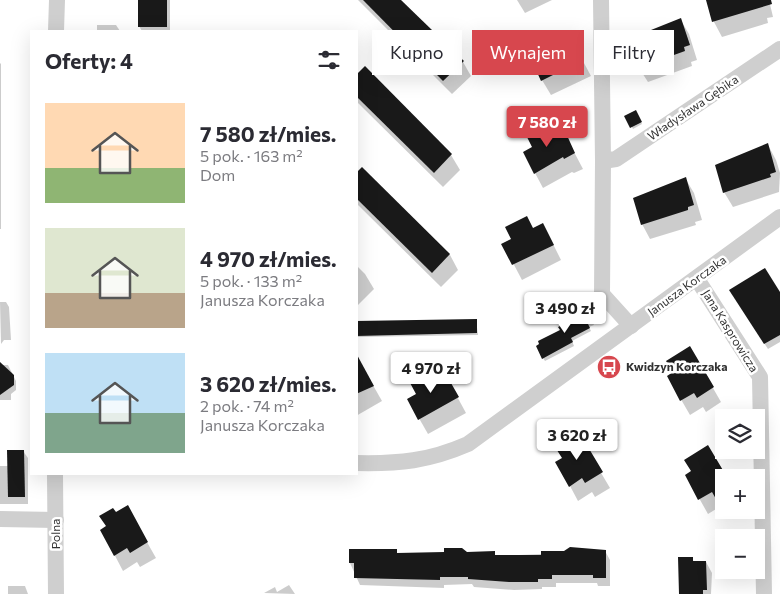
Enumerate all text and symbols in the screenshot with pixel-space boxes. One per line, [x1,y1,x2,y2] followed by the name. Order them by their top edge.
[372,30,462,75] chip: Kupno
[472,30,584,75] chip: Wynajem
[594,30,674,75] chip: Filtry
[315,46,343,74] icon: filters
[45,48,133,73] text: Oferty: 4
[644,72,740,143] street label: Władysława Gębika
[495,106,599,148] pin: 7 580 zł
[518,112,576,131] text: 7 580 zł
[200,121,336,146] text: 7 580 zł/mies.
[85,123,145,183] icon: home
[200,146,303,165] text: 5 pok. · 163 m²
[200,165,235,184] text: Dom
[200,246,337,271] text: 4 970 zł/mies.
[85,248,145,308] icon: home
[644,252,729,319] street label: Janusza Korczaka
[200,271,302,290] text: 5 pok. · 133 m²
[699,287,762,375] street label: Jana Kasprowicza
[200,290,325,309] text: Janusza Korczaka
[513,292,617,334] pin: 3 490 zł
[535,298,595,317] text: 3 490 zł
[379,352,483,394] pin: 4 970 zł
[596,354,622,380] bus stop icon: Kwidzyn Korczaka
[402,358,460,377] text: 4 970 zł
[626,359,727,373] place label: Kwidzyn Korczaka
[200,371,336,396] text: 3 620 zł/mies.
[85,373,145,433] icon: home
[200,396,294,415] text: 2 pok. · 74 m²
[715,409,765,579] map controls
[715,409,765,459] button: layers
[200,415,325,434] text: Janusza Korczaka
[525,418,629,461] pin: 3 620 zł
[548,425,606,444] text: 3 620 zł
[715,469,765,519] button: +
[48,519,62,549] street label: Polna
[715,529,765,579] button: −

